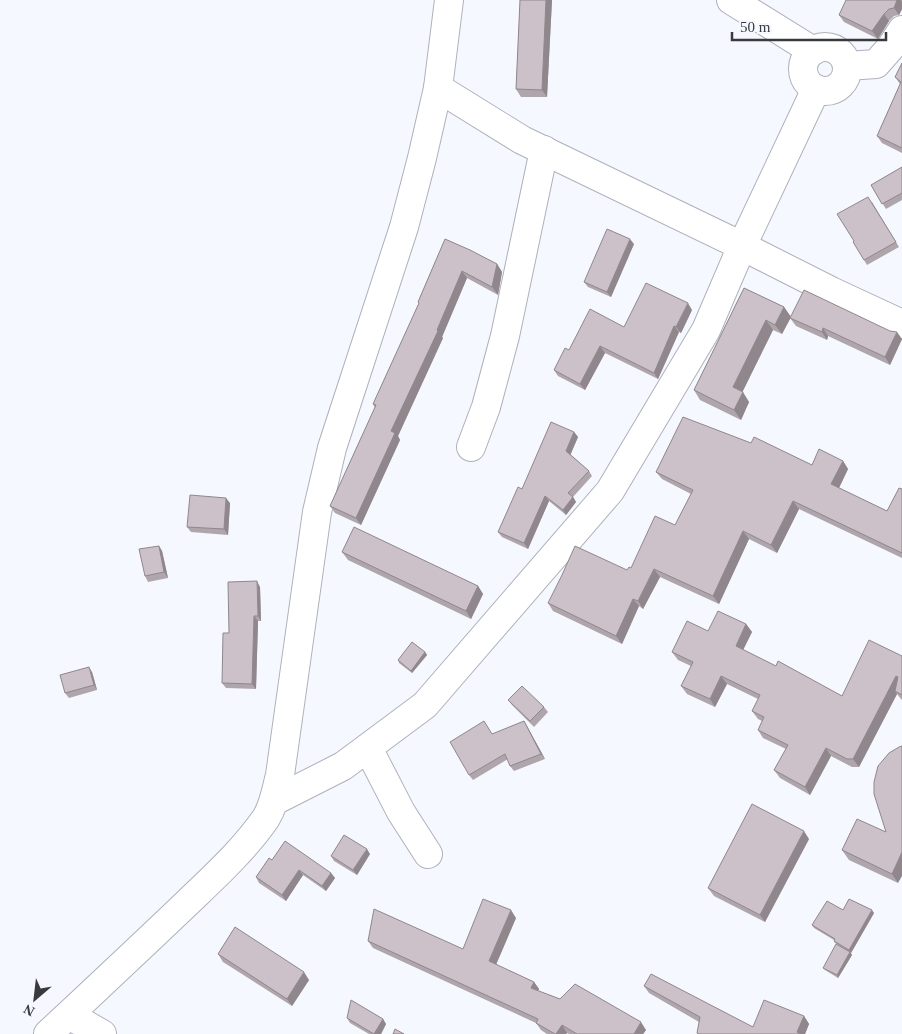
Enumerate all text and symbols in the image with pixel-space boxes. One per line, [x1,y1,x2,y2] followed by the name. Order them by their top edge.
[732,10,886,42] scale bar
[740,19,771,35] text: 50 m
[10,974,60,1024] north arrow
[21,1001,37,1019] text: N

